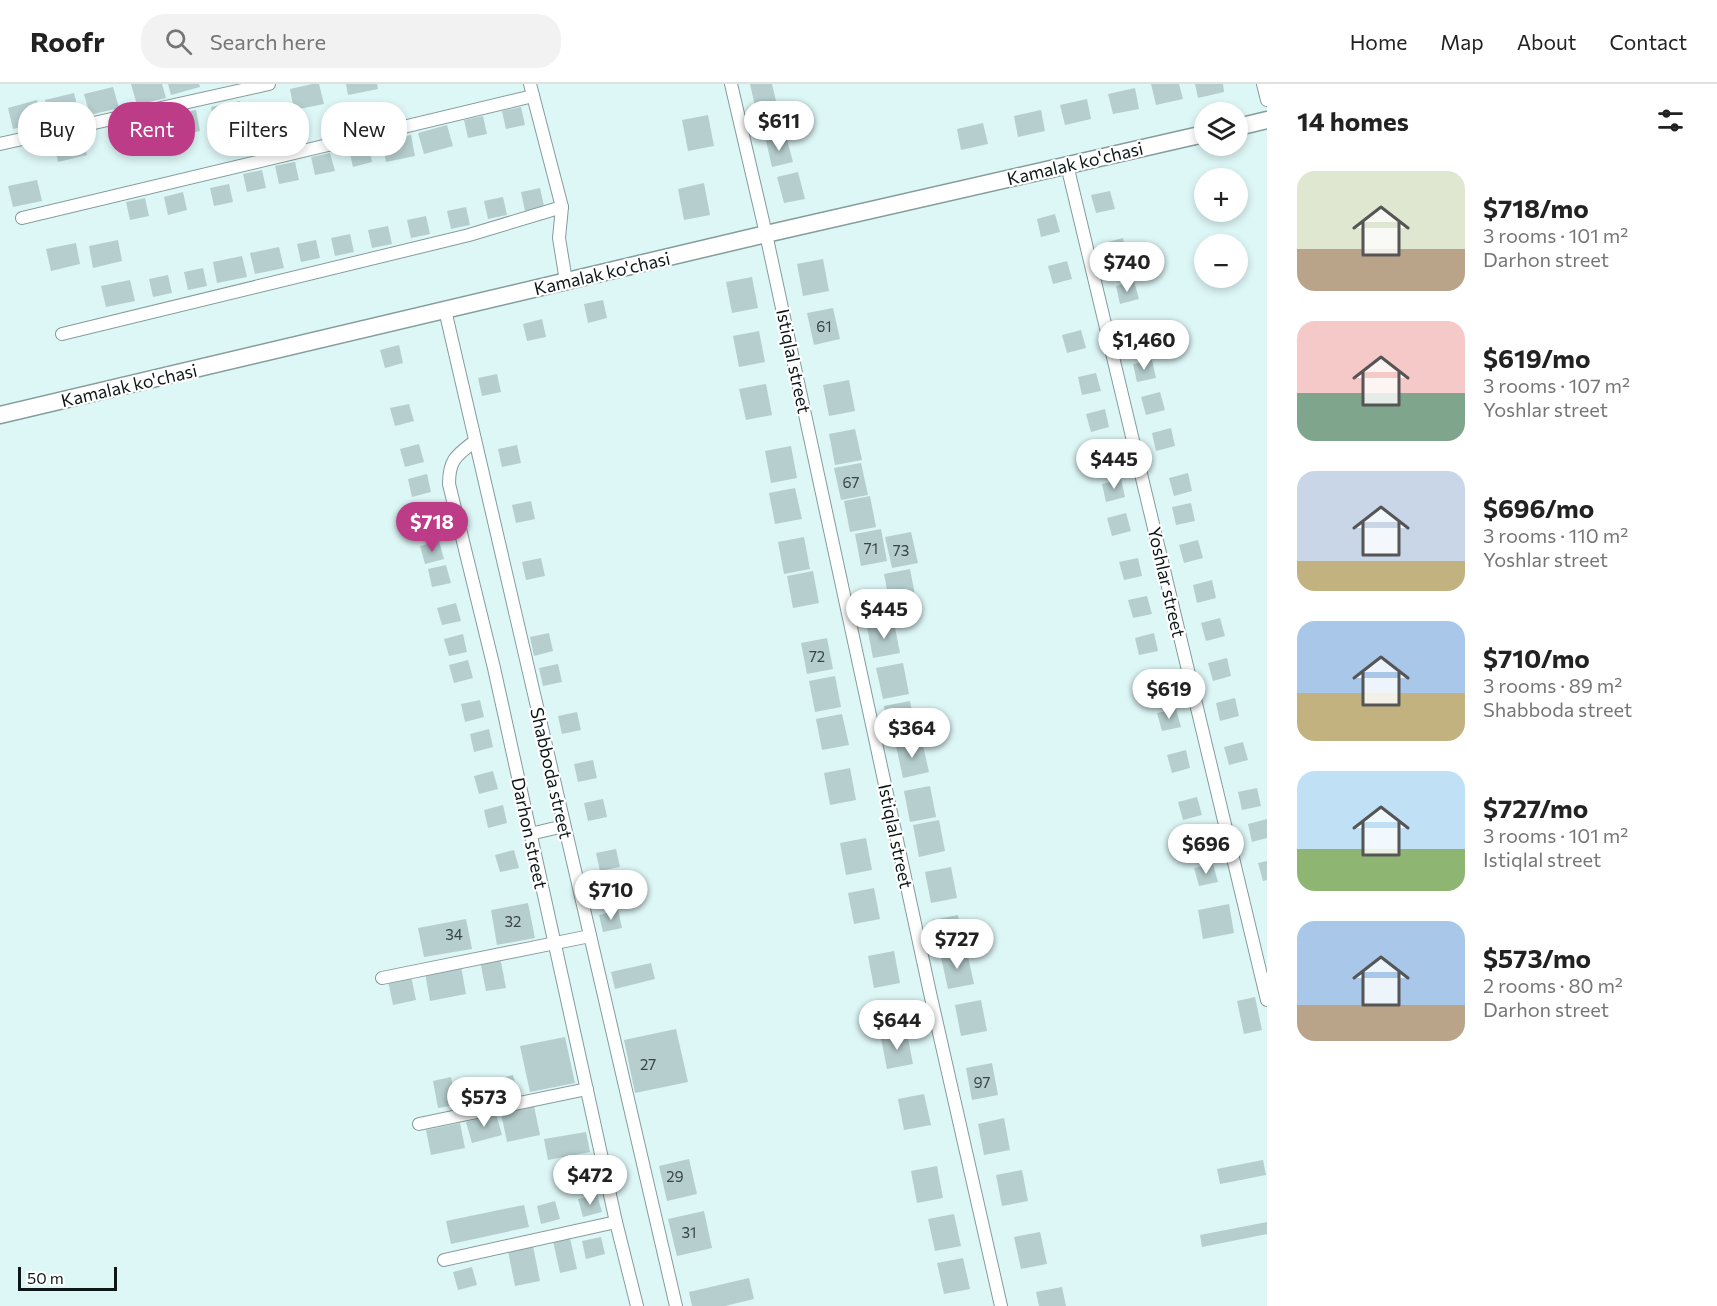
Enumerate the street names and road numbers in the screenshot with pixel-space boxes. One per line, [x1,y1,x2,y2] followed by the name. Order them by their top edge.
[1005,137,1145,189] street label: Kamalak ko'chasi
[532,247,672,299] street label: Kamalak ko'chasi
[772,307,816,415] street label: Istiqlal street
[59,359,199,411] street label: Kamalak ko'chasi
[1144,525,1190,639] street label: Yoshlar street
[526,705,578,841] street label: Shabboda street
[507,775,553,891] street label: Darhon street
[874,782,918,890] street label: Istiqlal street

